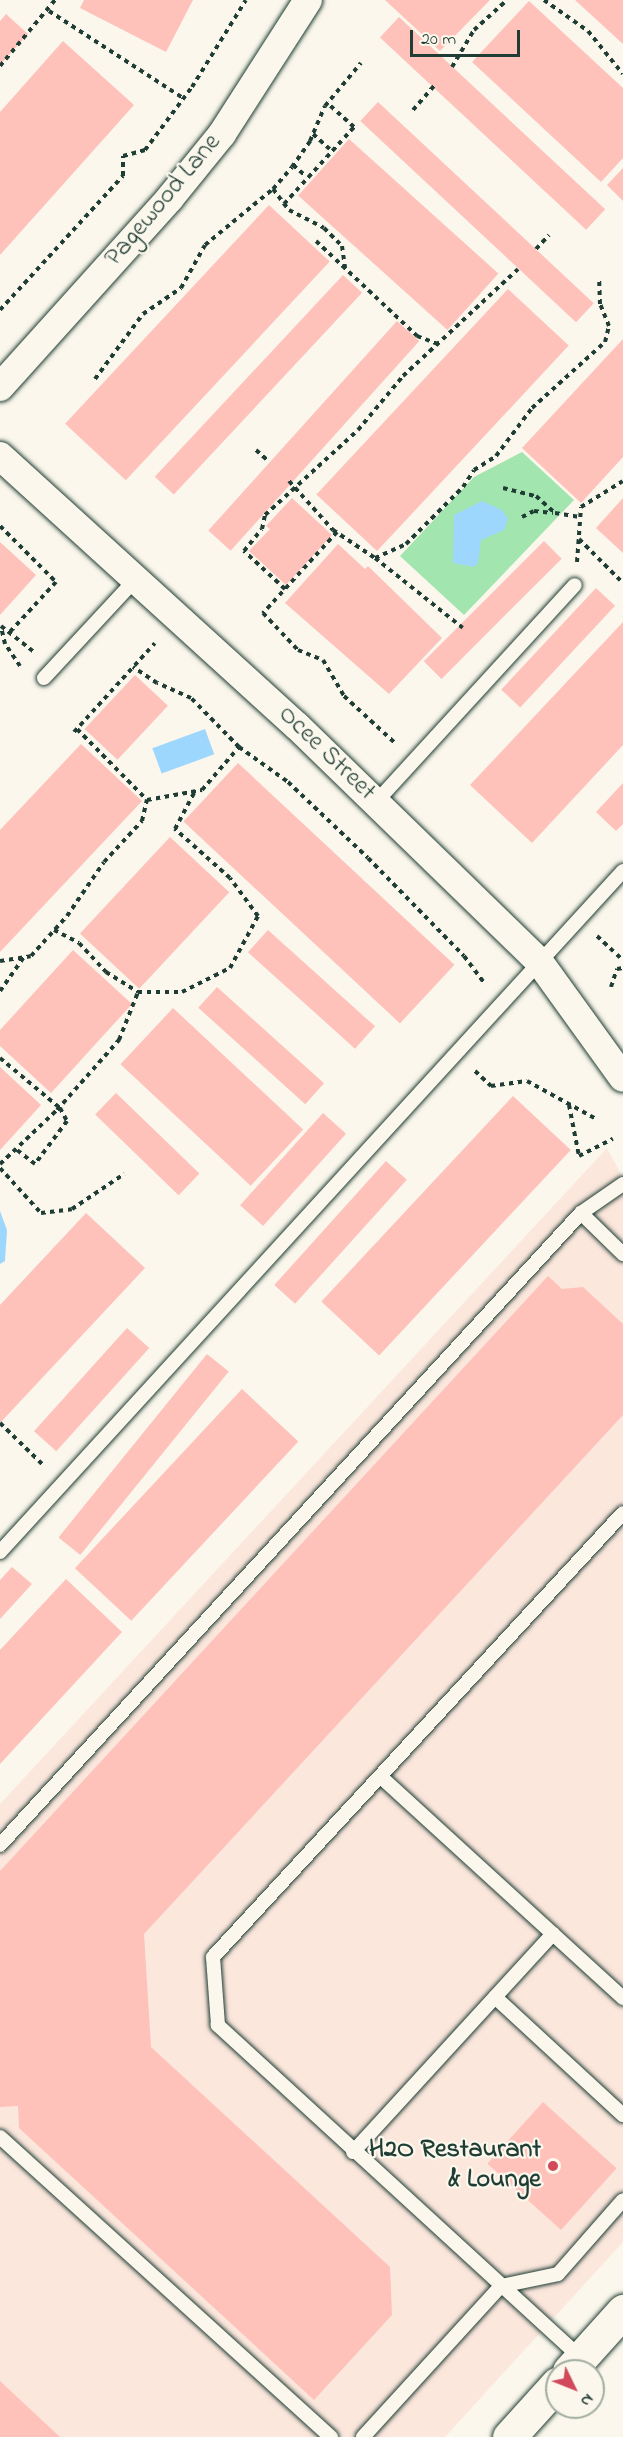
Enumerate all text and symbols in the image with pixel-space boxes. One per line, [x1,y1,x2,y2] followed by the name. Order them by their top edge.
[413,18,522,56] scale bar
[421,27,456,53] text: 20 m
[99,128,229,274] street label: Pagewood Lane
[271,700,381,808] street label: Ocee Street
[369,2135,541,2196] place label: H2O Restaurant & Lounge
[546,2159,560,2173] marker: H2O Restaurant & Lounge
[545,2359,605,2419] north arrow
[574,2388,599,2412] text: N

